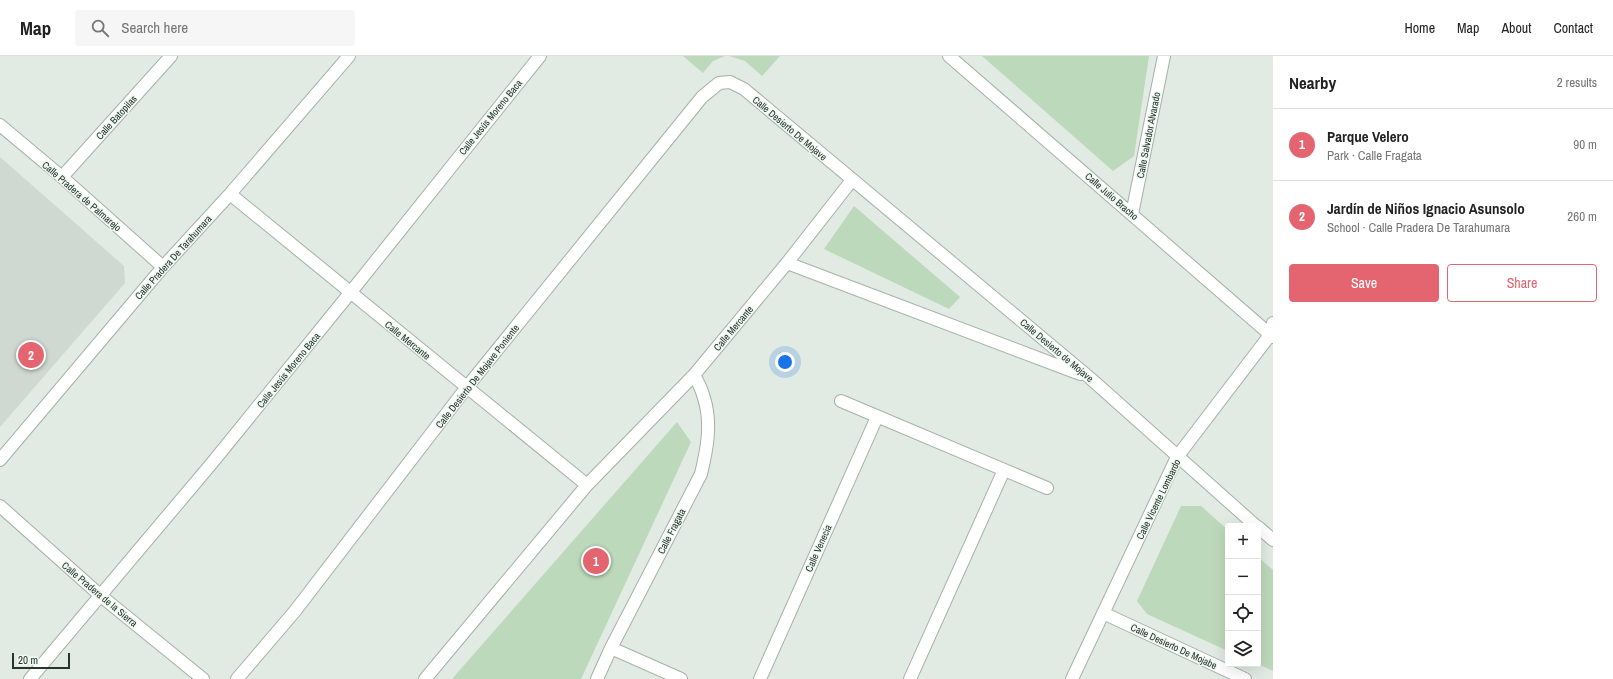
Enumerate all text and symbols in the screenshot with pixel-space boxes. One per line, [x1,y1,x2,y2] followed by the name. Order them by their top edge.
[75,10,355,46] search box
[20,15,51,41] text: Map
[89,17,111,39] icon: search
[121,17,188,38] text: Search here
[1404,19,1435,37] text: Home
[1457,19,1479,37] text: Map
[1501,19,1531,37] text: About
[1553,19,1593,37] text: Contact
[1289,71,1336,94] text: Nearby
[1557,74,1597,91] text: 2 results
[456,77,525,158] street label: Calle Jesús Moreno Baca
[1134,90,1163,179] street label: Calle Salvador Alvarado
[93,92,140,142] street label: Calle Batopilas
[750,93,830,164] street label: Calle Desierto De Mojave
[1327,126,1409,147] text: Parque Velero
[1299,136,1305,153] text: 1
[1573,136,1597,153] text: 90 m
[1327,147,1422,164] text: Park · Calle Fragata
[39,158,124,235] street label: Calle Pradera de Palmarejo
[1082,170,1141,223] street label: Calle Julio Bracho
[1327,198,1525,219] text: Jardín de Niños Ignacio Asunsolo
[1299,208,1305,225] text: 2
[1567,208,1597,225] text: 260 m
[132,212,215,302] street label: Calle Pradera De Tarahumara
[1327,219,1510,236] text: School · Calle Pradera De Tarahumara
[1289,264,1439,302] button: Save
[1447,264,1597,302] button: Share
[711,303,756,354] street label: Calle Mercante
[1017,316,1096,385] street label: Calle Desierto de Mojave
[382,318,434,363] street label: Calle Mercante
[433,321,522,431] street label: Calle Desierto De Mojave Poniente
[254,330,323,411] street label: Calle Jesús Moreno Baca
[18,340,44,370] pin: 2
[775,352,795,372] your location
[1133,457,1184,542] street label: Calle Vicente Lombardo
[654,506,689,556] street label: Calle Fragata
[802,522,835,574] street label: Calle Venecia
[1225,523,1261,667] map controls
[1225,523,1261,559] button: +
[583,546,609,576] pin: 1
[59,559,140,630] street label: Calle Pradera de la Sierra
[1225,559,1261,595] button: −
[1225,595,1261,631] button: locate
[1128,621,1219,672] street label: Calle Desierto De Mojabe
[1225,631,1261,667] button: layers
[12,651,70,670] scale bar
[18,653,38,667] text: 20 m

